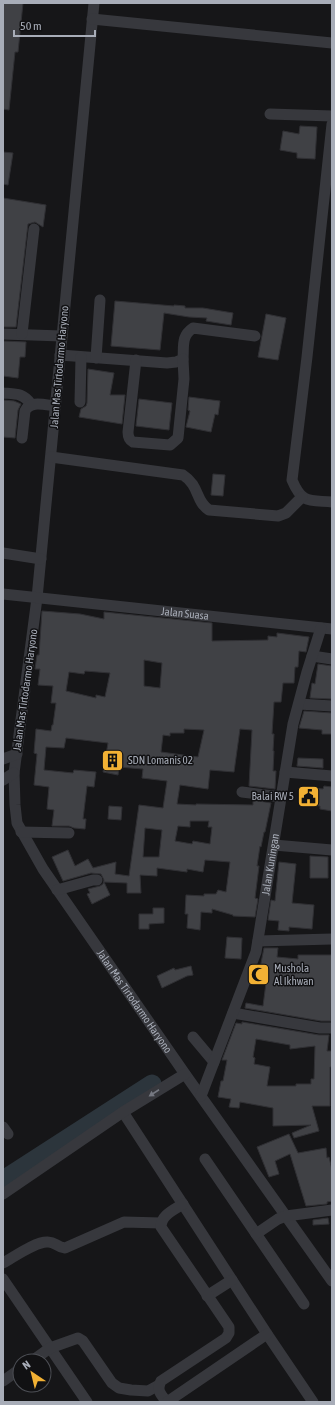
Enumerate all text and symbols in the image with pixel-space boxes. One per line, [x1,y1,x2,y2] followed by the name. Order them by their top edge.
[14,12,95,38] scale bar
[20,19,42,33] text: 50 m
[48,305,70,429] street label: Jalan Mas Tirtodarmo Haryono
[161,605,209,622] street label: Jalan Suasa
[11,628,39,752] street label: Jalan Mas Tirtodarmo Haryono
[100,747,126,773] building icon: SDN Lomanis 02
[128,754,193,766] place label: SDN Lomanis 02
[296,783,322,809] public building icon: Balai RW 5
[252,790,294,802] place label: Balai RW 5
[259,833,281,896] street label: Jalan Kuningan
[95,947,175,1055] street label: Jalan Mas Tirtodarmo Haryono
[246,961,272,987] mosque icon: Mushola Al Ikhwan
[274,962,314,987] place label: Mushola Al Ikhwan
[149,1089,159,1097] one-way arrow
[12,1353,52,1393] north arrow
[20,1358,32,1372] text: N

